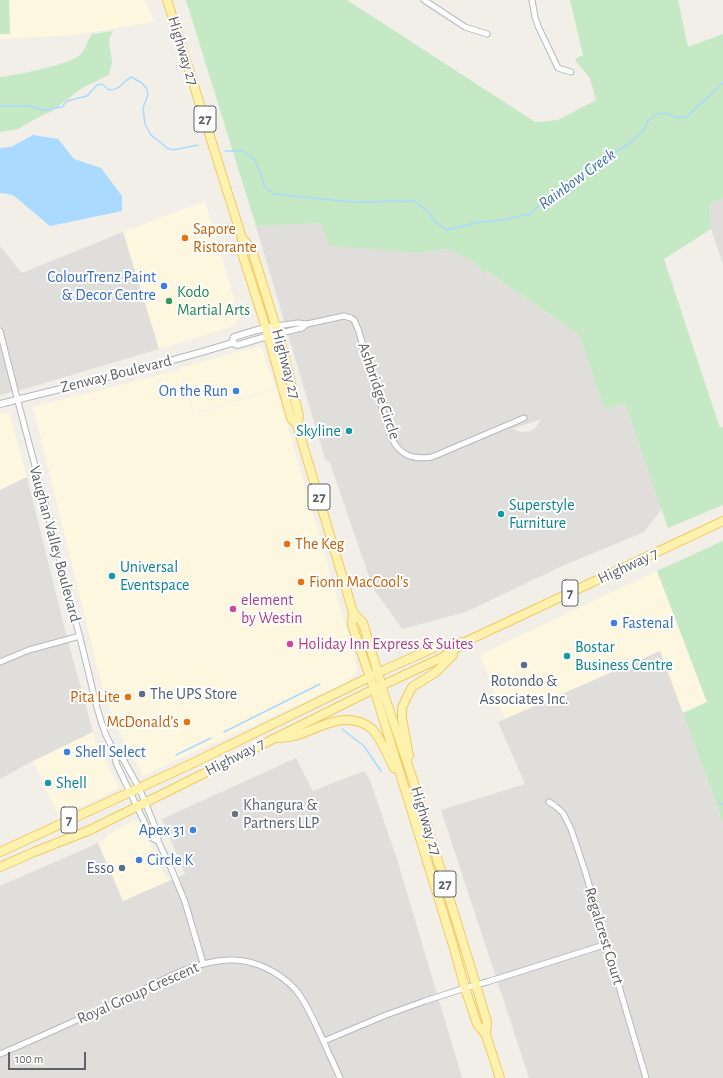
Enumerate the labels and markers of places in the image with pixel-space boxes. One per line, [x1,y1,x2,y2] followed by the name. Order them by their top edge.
[193,219,257,257] place label: Sapore Ristorante
[180,233,190,243] marker: Sapore Ristorante
[47,267,156,305] place label: ColourTrenz Paint & Decor Centre
[159,281,169,291] marker: ColourTrenz Paint & Decor Centre
[177,282,250,320] place label: Kodo Martial Arts
[164,296,174,306] marker: Kodo Martial Arts
[159,381,228,401] place label: On the Run
[231,386,241,396] marker: On the Run
[296,421,341,441] place label: Skyline
[344,426,354,436] marker: Skyline
[509,495,575,533] place label: Superstyle Furniture
[496,509,506,519] marker: Superstyle Furniture
[295,534,344,554] place label: The Keg
[282,539,292,549] marker: The Keg
[120,557,189,595] place label: Universal Eventspace
[107,571,117,581] marker: Universal Eventspace
[309,572,409,592] place label: Fionn MacCool's
[296,577,306,587] marker: Fionn MacCool's
[241,590,303,628] place label: element by Westin
[228,604,238,614] marker: element by Westin
[622,613,674,633] place label: Fastenal
[609,618,619,628] marker: Fastenal
[298,634,474,654] place label: Holiday Inn Express & Suites
[575,637,673,675] place label: Bostar Business Centre
[285,639,295,649] marker: Holiday Inn Express & Suites
[562,651,572,661] marker: Bostar Business Centre
[519,660,529,670] marker: Rotondo & Associates Inc.
[480,671,568,709] place label: Rotondo & Associates Inc.
[150,684,237,704] place label: The UPS Store
[70,687,120,707] place label: Pita Lite
[137,689,147,699] marker: The UPS Store
[123,692,133,702] marker: Pita Lite
[107,712,179,732] place label: McDonald's
[182,717,192,727] marker: McDonald's
[75,742,146,762] place label: Shell Select
[62,747,72,757] marker: Shell Select
[56,773,87,793] place label: Shell
[43,778,53,788] marker: Shell
[243,795,319,833] place label: Khangura & Partners LLP
[230,809,240,819] marker: Khangura & Partners LLP
[139,820,185,840] place label: Apex 31
[188,825,198,835] marker: Apex 31
[147,850,193,870] place label: Circle K
[134,855,144,865] marker: Circle K
[87,858,114,878] place label: Esso
[117,863,127,873] marker: Esso

